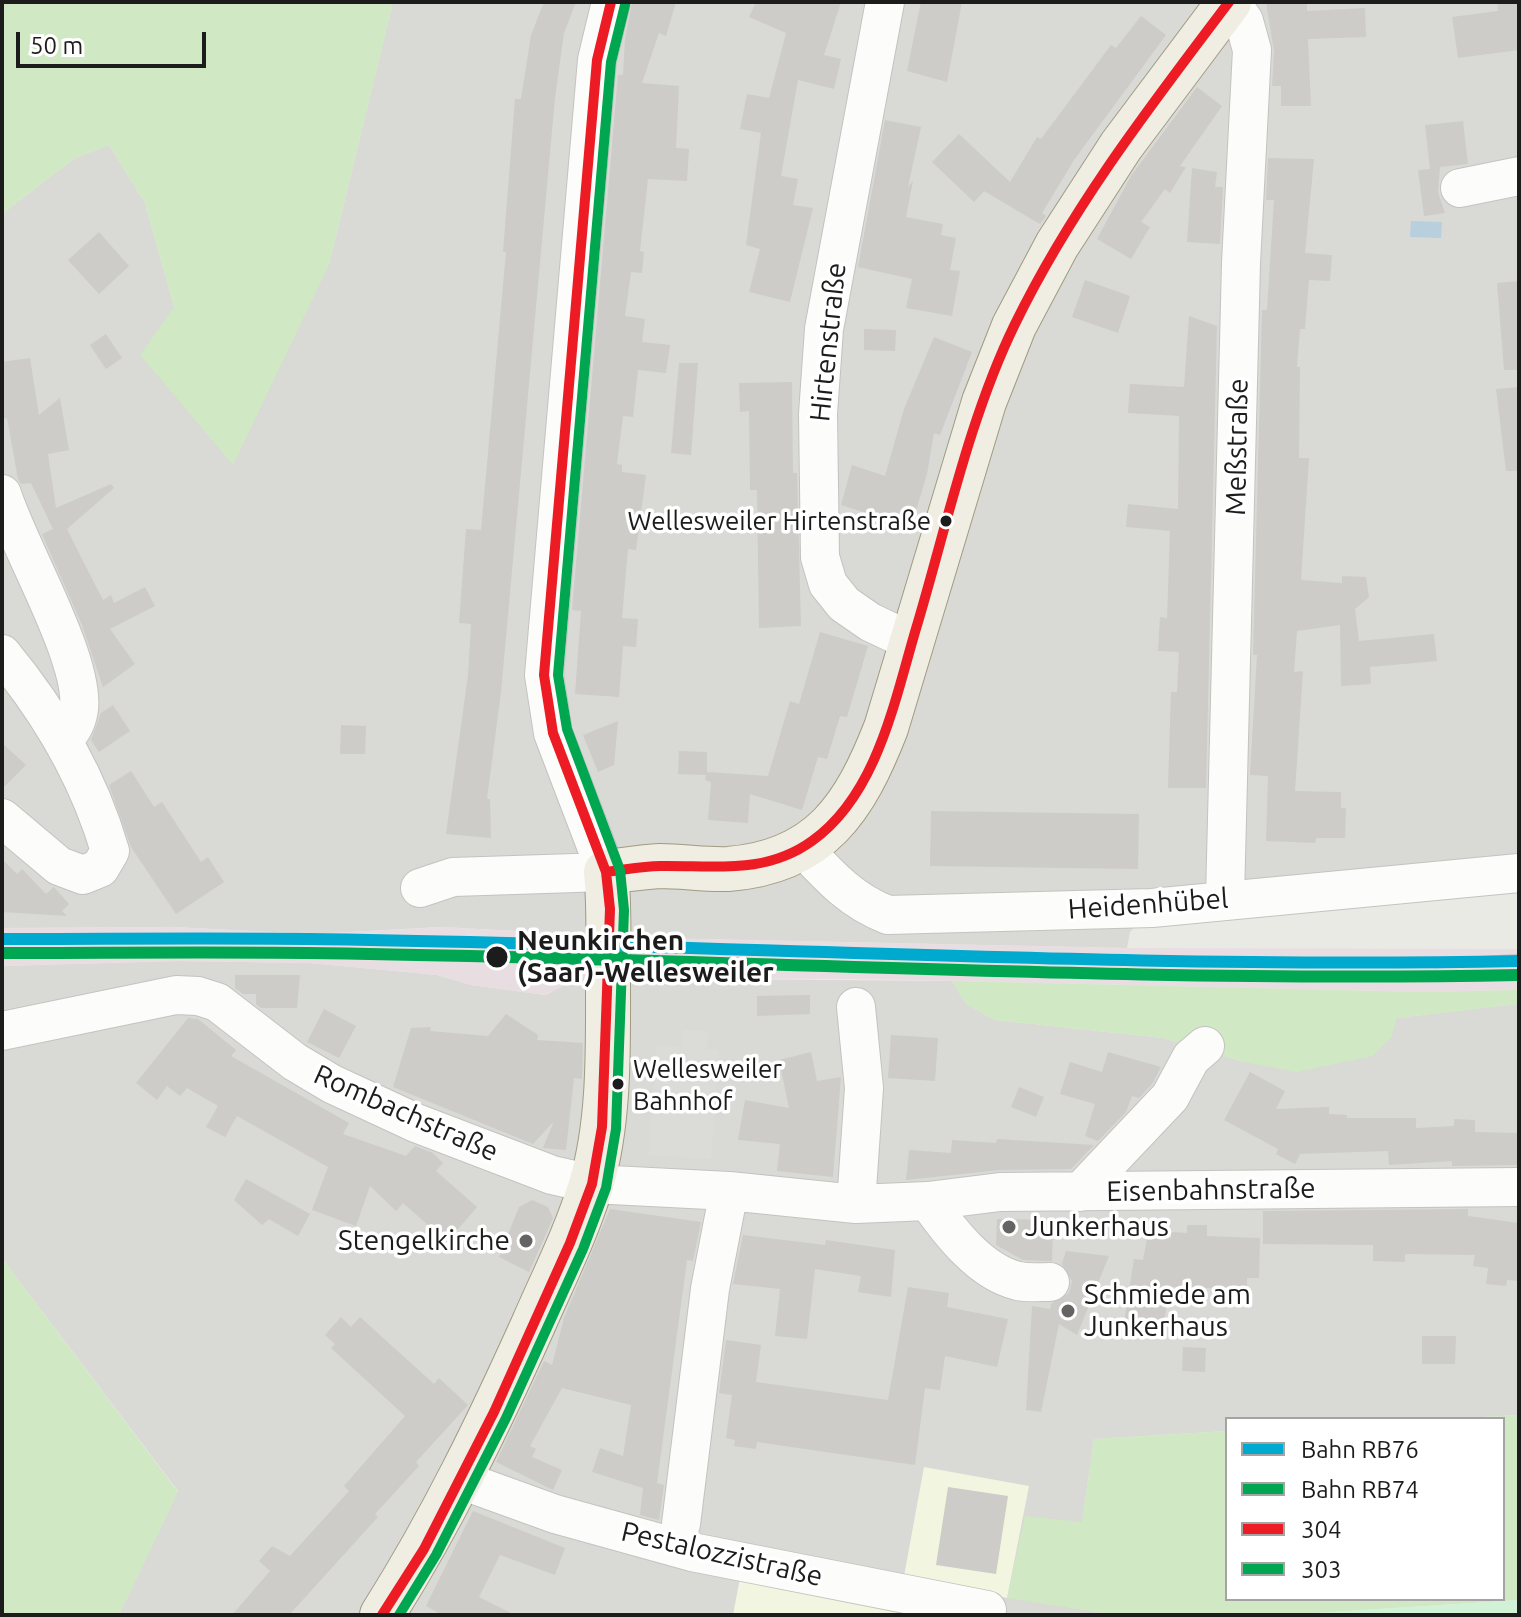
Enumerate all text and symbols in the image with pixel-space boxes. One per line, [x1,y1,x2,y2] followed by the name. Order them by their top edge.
[20,16,210,66] scale bar
[30,32,83,59] text: 50 m
[803,261,853,423] street label: Hirtenstraße
[1219,378,1255,516] street label: Meßstraße
[628,505,931,537] place label: Wellesweiler Hirtenstraße
[938,513,954,529] marker: Wellesweiler Hirtenstraße
[1067,882,1229,926] street label: Heidenhübel
[517,924,774,990] place label: Neunkirchen (Saar)-Wellesweiler
[484,944,510,970] marker: Neunkirchen (Saar)-Wellesweiler
[633,1053,782,1114] place label: Wellesweiler Bahnhof
[309,1057,503,1169] street label: Rombachstraße
[610,1076,626,1092] marker: Wellesweiler Bahnhof
[1106,1171,1316,1209] street label: Eisenbahnstraße
[1025,1210,1169,1244] place label: Junkerhaus
[1000,1218,1018,1236] marker: Junkerhaus
[338,1224,510,1258] place label: Stengelkirche
[517,1232,535,1250] marker: Stengelkirche
[1084,1278,1251,1344] place label: Schmiede am Junkerhaus
[1059,1302,1077,1320] marker: Schmiede am Junkerhaus
[1225,1417,1505,1601] legend
[1301,1436,1419,1463] text: Bahn RB76
[1301,1476,1419,1503] text: Bahn RB74
[618,1515,826,1593] street label: Pestalozzistraße
[1301,1516,1342,1543] text: 304
[1301,1556,1342,1583] text: 303

